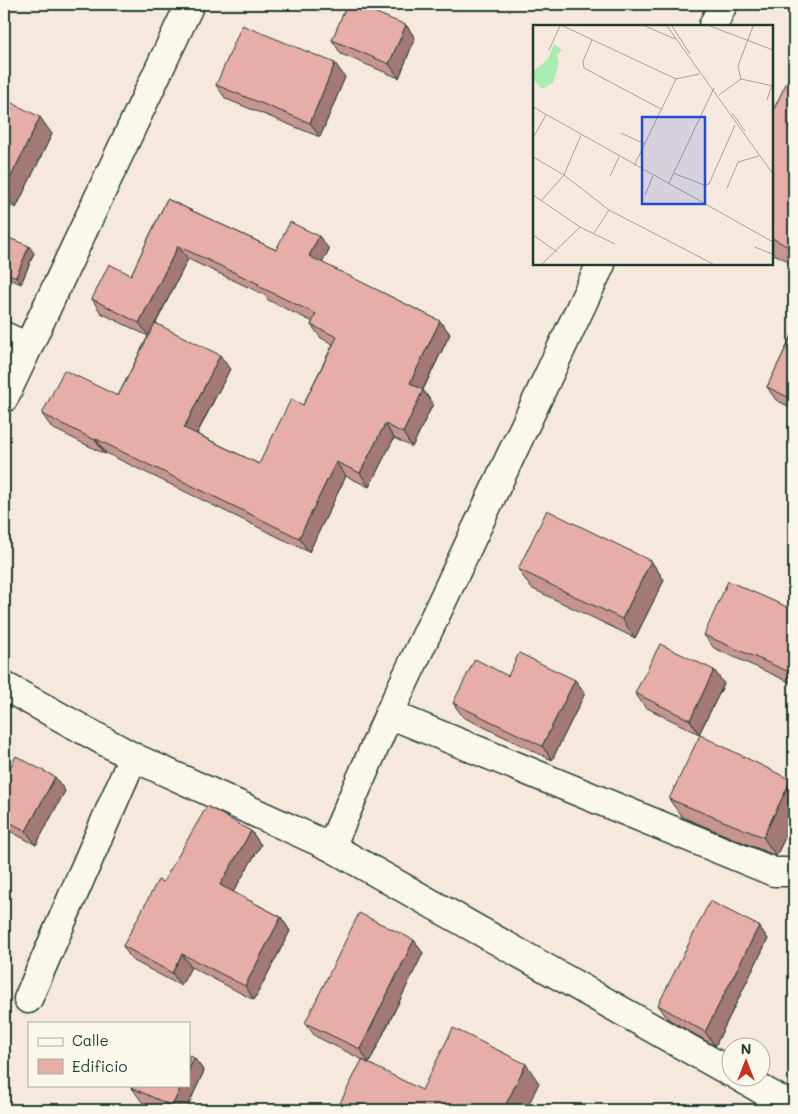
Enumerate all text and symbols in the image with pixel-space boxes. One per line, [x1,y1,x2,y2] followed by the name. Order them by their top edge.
[533,25,773,265] inset map
[28,1022,190,1086] legend
[72,1030,109,1050] text: Calle
[720,1036,770,1086] north arrow
[741,1039,751,1058] text: N
[72,1056,128,1076] text: Edificio

